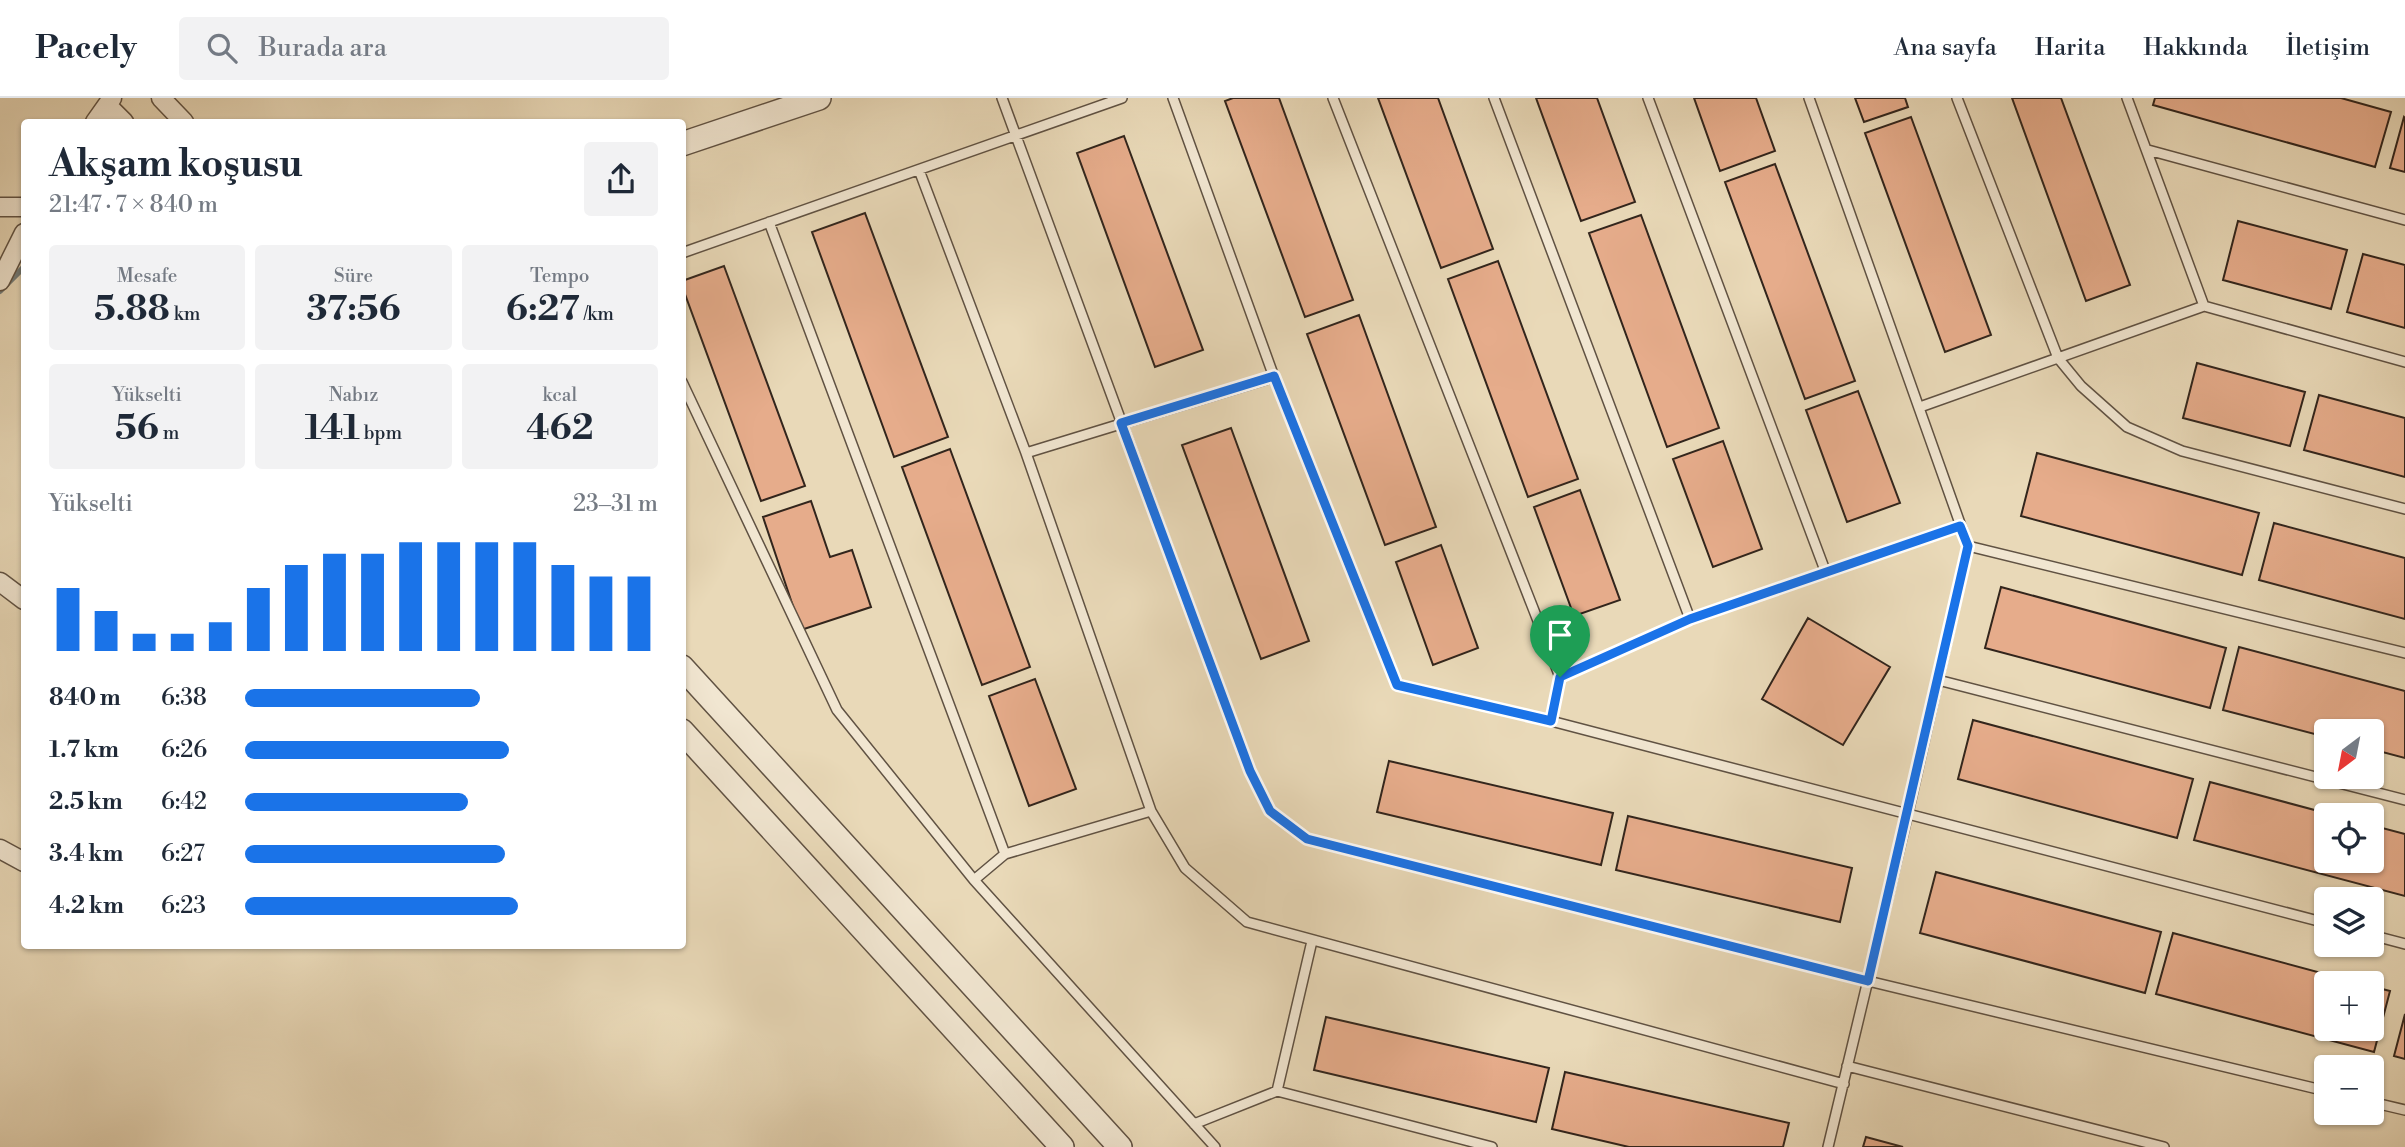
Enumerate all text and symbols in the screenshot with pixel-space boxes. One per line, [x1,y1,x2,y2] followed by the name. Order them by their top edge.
[179,17,669,80] search box
[35,28,137,69] text: Pacely
[203,29,241,67] icon: search
[259,32,387,64] text: Burada ara
[1894,33,1997,63] text: Ana sayfa
[2035,33,2105,63] text: Harita
[2143,33,2248,63] text: Hakkında
[2286,33,2370,63] text: İletişim
[49,141,303,188] text: Akşam koşusu
[584,142,658,216] button: share
[49,191,218,219] text: 21:47 · 7 × 840 m
[117,264,177,288] text: Mesafe
[334,264,373,288] text: Süre
[530,264,590,288] text: Tempo
[94,288,170,331] text: 5.88
[306,288,401,331] text: 37:56
[506,288,580,331] text: 6:27
[170,302,200,326] text: km
[580,302,614,326] text: /km
[113,383,182,407] text: Yükselti
[329,383,378,407] text: Nabız
[543,383,577,407] text: kcal
[115,407,159,450] text: 56
[305,407,360,450] text: 141
[526,407,594,450] text: 462
[159,421,179,445] text: m
[360,421,402,445] text: bpm
[49,490,133,518] text: Yükselti
[573,490,658,518] text: 23–31 m
[1530,605,1590,677] pin
[1541,616,1579,654] icon: arrive
[49,684,121,712] text: 840 m
[161,684,207,712] text: 6:38
[2314,719,2384,789] north arrow
[2314,719,2384,1125] map controls
[49,736,119,764] text: 1.7 km
[161,736,207,764] text: 6:26
[49,788,123,816] text: 2.5 km
[161,788,207,816] text: 6:42
[2314,803,2384,873] button: locate
[49,840,123,868] text: 3.4 km
[161,840,205,868] text: 6:27
[2314,887,2384,957] button: layers
[49,892,124,920] text: 4.2 km
[161,892,206,920] text: 6:23
[2314,971,2384,1041] button: +
[2314,1055,2384,1125] button: −

